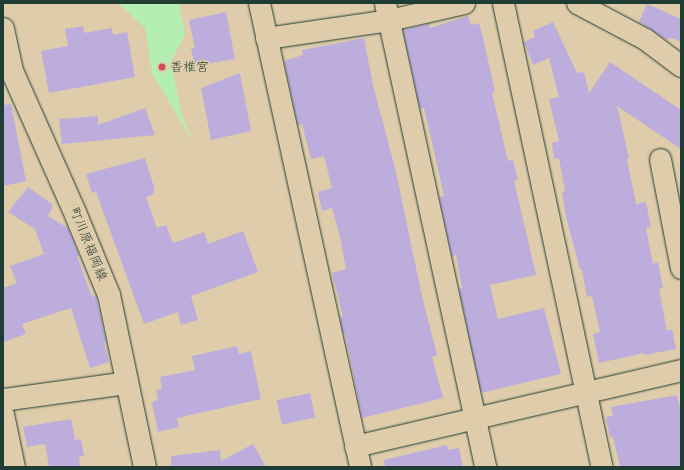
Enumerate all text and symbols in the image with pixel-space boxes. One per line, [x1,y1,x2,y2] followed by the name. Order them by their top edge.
[170,59,209,75] place label: 香椎宮
[157,62,167,72] marker: 香椎宮
[66,205,110,283] street label: 町川原福岡線

